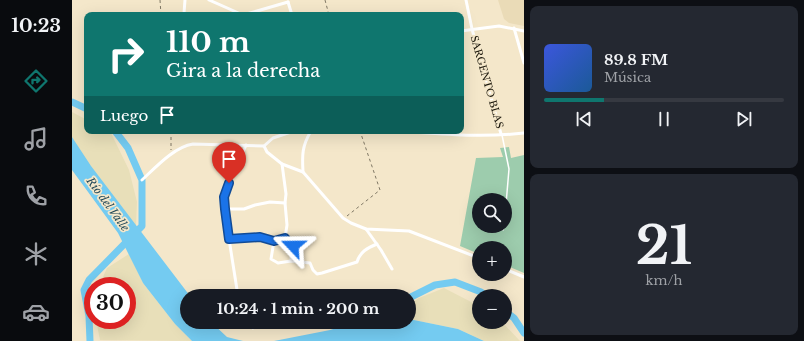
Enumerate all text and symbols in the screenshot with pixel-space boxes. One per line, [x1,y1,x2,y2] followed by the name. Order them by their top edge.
[11,15,61,37] text: 10:23
[166,25,250,60] text: 110 m
[100,28,152,80] icon: right
[468,34,506,130] street label: SARGENTO BLAS
[604,50,668,69] text: 89.8 FM
[166,60,320,82] text: Gira a la derecha
[22,67,50,95] icon: directions
[604,69,651,86] text: Música
[156,104,178,126] icon: arrive
[100,106,148,125] text: Luego
[573,108,595,130] icon: previous
[653,108,675,130] icon: pause
[733,108,755,130] icon: next
[22,125,50,153] icon: music
[212,142,246,183] pin
[218,148,240,170] icon: arrive
[83,173,132,234] water label: Río del Valle
[22,182,50,210] icon: phone
[472,193,512,329] map controls
[472,193,512,233] button: search
[636,214,692,278] text: 21
[272,225,314,267] position arrow
[22,240,50,268] icon: climate
[472,241,512,281] button: +
[646,272,682,289] text: km/h
[84,277,136,329] speed limit sign: 30
[472,289,512,329] button: −
[22,298,50,326] icon: car
[217,299,379,318] text: 10:24 · 1 min · 200 m

